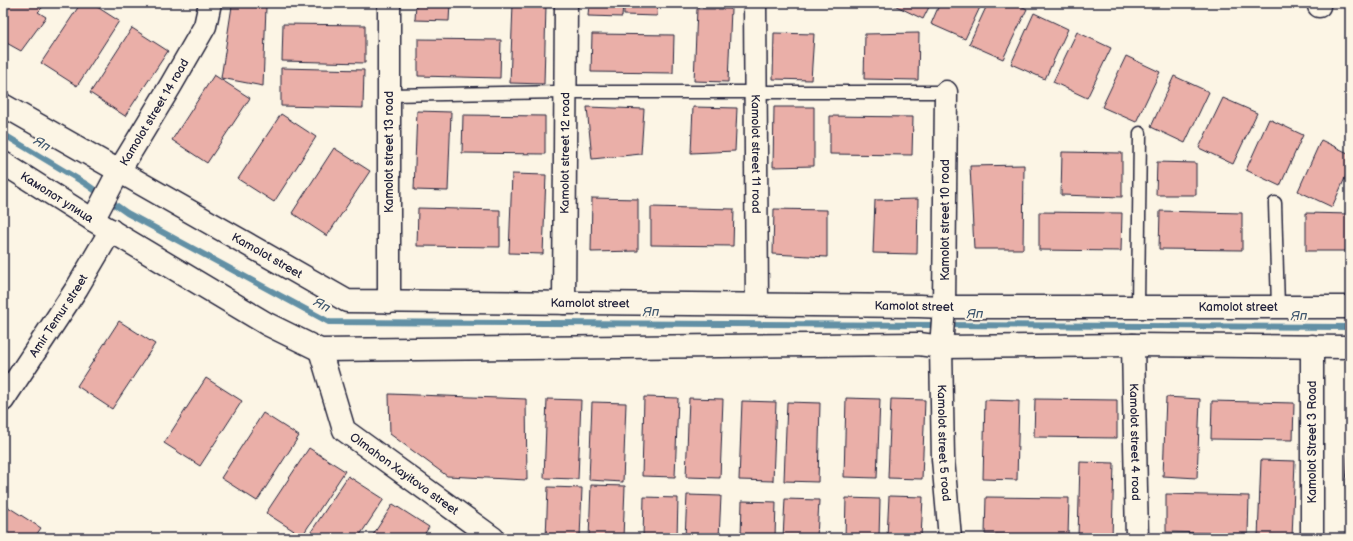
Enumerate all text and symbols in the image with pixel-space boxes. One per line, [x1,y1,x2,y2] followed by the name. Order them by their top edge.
[116,56,192,169] street label: Kamolot street 14 road
[382,91,397,213] street label: Kamolot street 13 road
[557,92,573,214] street label: Kamolot street 12 road
[748,94,764,214] street label: Kamolot street 11 road
[30,132,54,155] water label: Яп
[938,159,953,281] street label: Kamolot street 10 road
[18,168,97,226] street label: Камолот улица
[229,229,305,282] street label: Kamolot street
[26,271,91,360] street label: Amir Temur street
[310,294,334,316] water label: Яп
[550,295,630,311] street label: Kamolot street
[874,298,954,315] street label: Kamolot street
[1199,300,1278,315] street label: Kamolot street
[642,304,660,320] water label: Яп
[966,306,984,322] water label: Яп
[1290,308,1308,324] water label: Яп
[1305,380,1320,503] street label: Kamolot Street 3 Road
[1126,383,1144,501] street label: Kamolot street 4 road
[934,384,954,502] street label: Kamolot street 5 road
[347,429,462,518] street label: Olmahon Xayitova street

